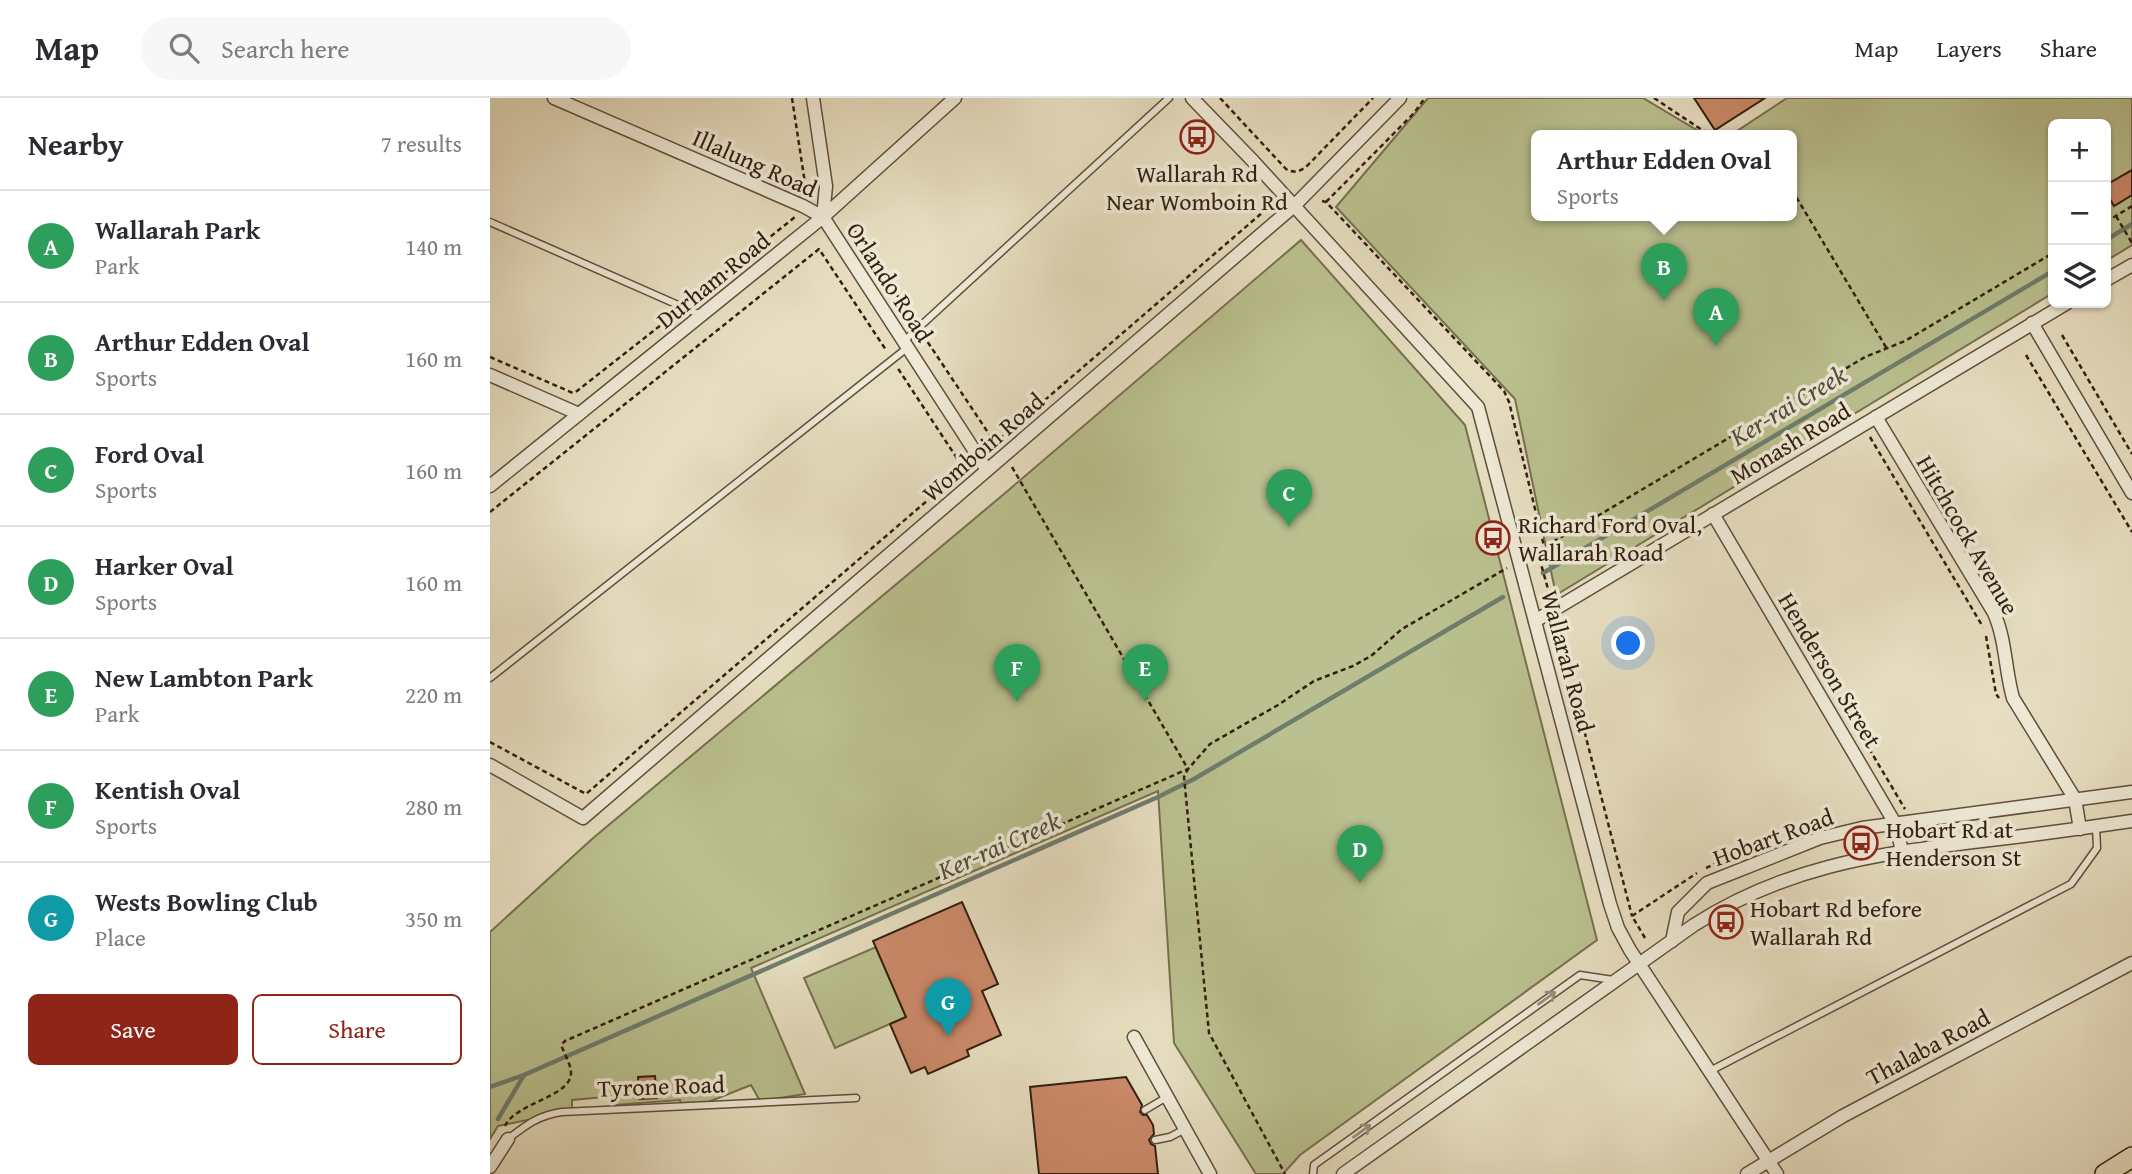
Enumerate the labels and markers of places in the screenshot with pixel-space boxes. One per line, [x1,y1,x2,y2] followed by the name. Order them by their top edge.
[1178,118,1216,156] bus stop icon: Wallarah Rd Near Womboin Rd
[1106,156,1288,219] place label: Wallarah Rd Near Womboin Rd
[1641,243,1687,301] pin: B
[1693,288,1739,346] pin: A
[1266,469,1312,527] pin: C
[1518,507,1702,570] place label: Richard Ford Oval, Wallarah Road
[1474,519,1512,557] bus stop icon: Richard Ford Oval, Wallarah Road
[994,644,1040,702] pin: F
[1122,644,1168,702] pin: E
[1886,812,2022,875] place label: Hobart Rd at Henderson St
[1842,824,1880,862] bus stop icon: Hobart Rd at Henderson St
[1337,825,1383,883] pin: D
[1750,891,1922,954] place label: Hobart Rd before Wallarah Rd
[1707,903,1745,941] bus stop icon: Hobart Rd before Wallarah Rd
[925,978,971,1036] pin: G

